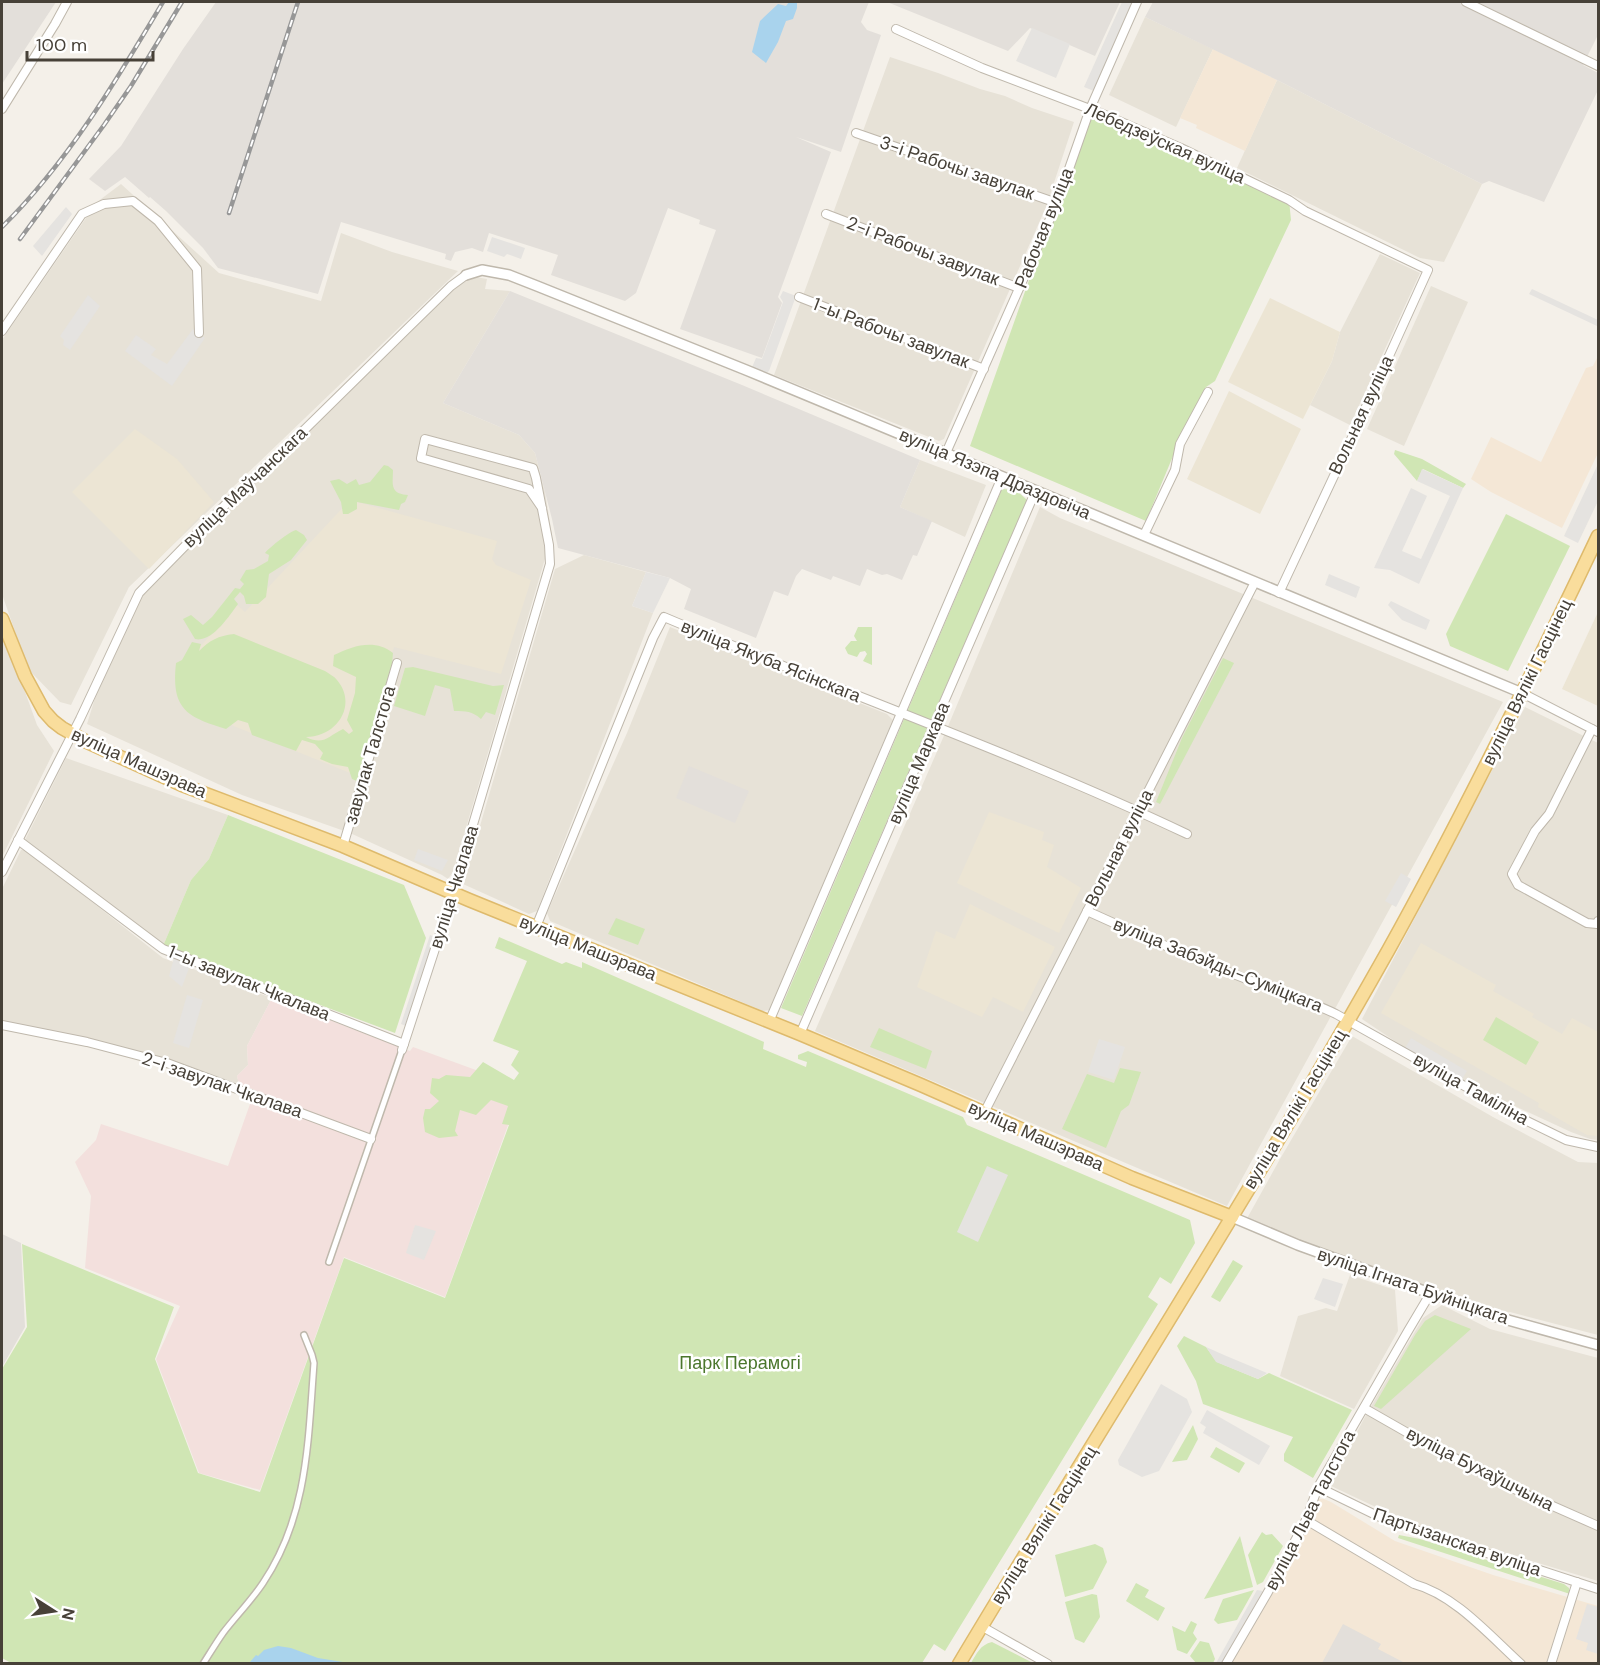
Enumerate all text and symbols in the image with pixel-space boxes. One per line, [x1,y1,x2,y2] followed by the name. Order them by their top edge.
[27,24,153,62] scale bar
[36,33,87,57] text: 100 m
[1081,97,1250,190] street label: Лебедзеўская вуліца
[876,130,1038,206] street label: 3-і Рабочы завулак
[1009,163,1079,292] street label: Рабочая вуліца
[843,211,1003,291] street label: 2-і Рабочы завулак
[809,292,973,374] street label: 1-ы Рабочы завулак
[1323,351,1399,478] street label: Вольная вуліца
[178,421,313,553] street label: вуліца Маўчанскага
[896,423,1095,526] street label: вуліца Язэпа Драздовіча
[1476,595,1578,769] street label: вуліца Вялікі Гасцінец
[678,614,865,708] street label: вуліца Якуба Ясінскага
[339,682,402,827] street label: завулак Талстога
[883,697,956,828] street label: вуліца Маркава
[68,722,211,804] street label: вуліца Машэрава
[1079,784,1159,911] street label: Вольная вуліца
[424,822,484,951] street label: вуліца Чкалава
[516,910,661,987] street label: вуліца Машэрава
[1110,912,1327,1018] street label: вуліца Забэйды-Суміцкага
[165,940,334,1027] street label: 1-ы завулак Чкалава
[1238,1025,1352,1193] street label: вуліца Вялікі Гасцінец
[139,1046,306,1124] street label: 2-і завулак Чкалава
[1409,1047,1534,1131] street label: вуліца Таміліна
[965,1095,1108,1177] street label: вуліца Машэрава
[1314,1242,1513,1330] street label: вуліца Ігната Буйніцкага
[679,1351,801,1375] park label: Парк Перамогі
[1402,1421,1559,1517] street label: вуліца Бухаўшчына
[1259,1425,1361,1594] street label: вуліца Льва Талстога
[985,1441,1103,1609] street label: вуліца Вялікі Гасцінец
[1370,1502,1545,1582] street label: Партызанская вуліца
[24,1581,84,1641] north arrow
[57,1606,80,1622] text: N

